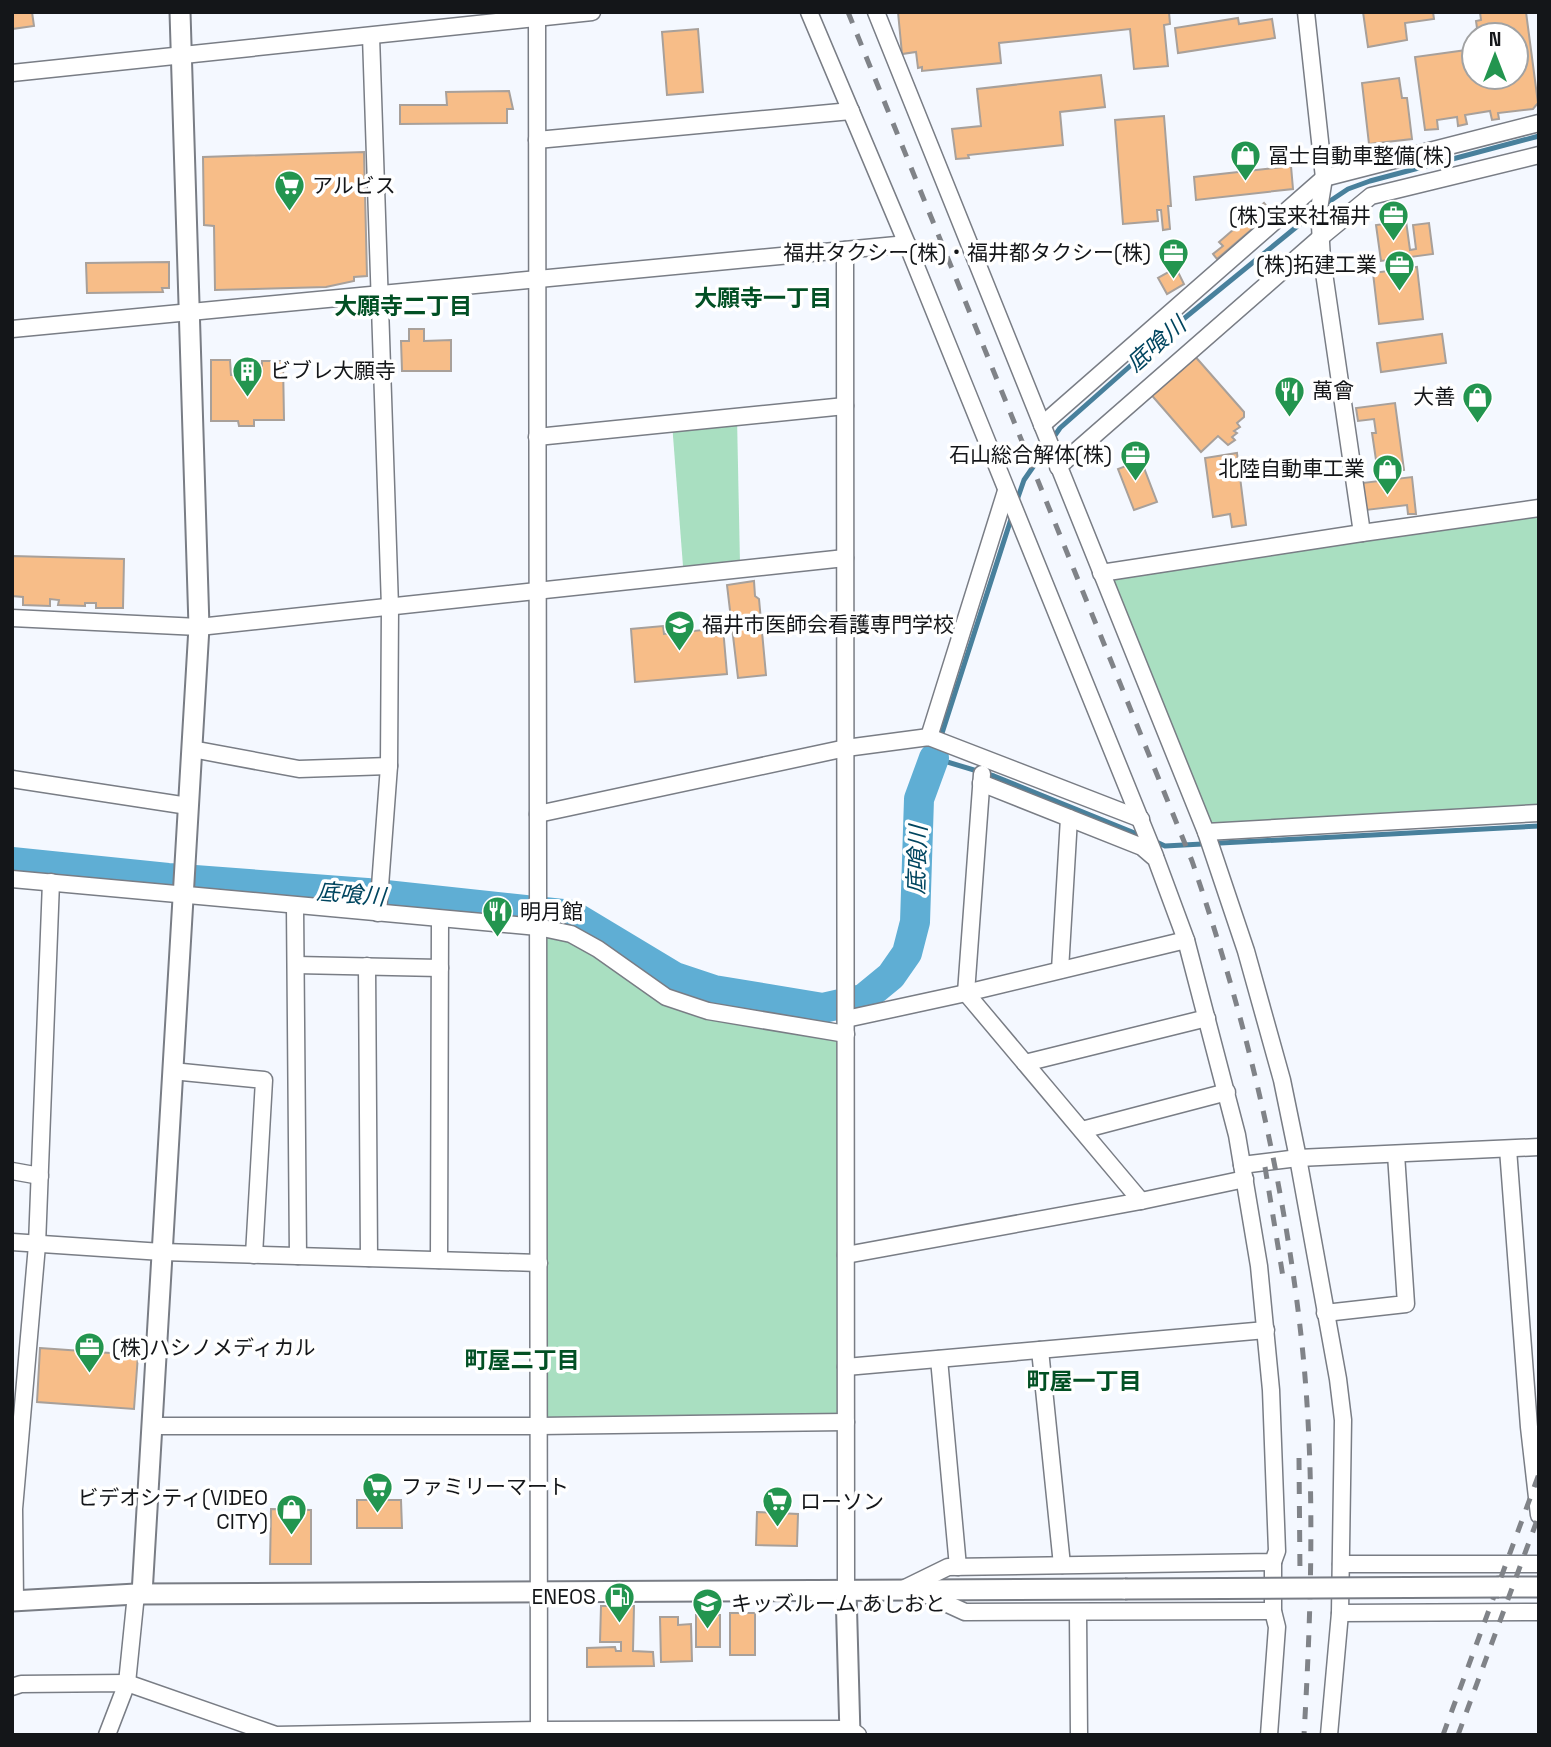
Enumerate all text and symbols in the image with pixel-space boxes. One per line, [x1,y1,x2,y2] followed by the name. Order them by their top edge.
[1460,21,1530,91] north arrow
[1489,27,1501,52] text: N
[1228,139,1262,183] shop icon: 冨士自動車整備(株)
[1268,142,1452,169] place label: 冨士自動車整備(株)
[272,169,306,213] supermarket icon: アルビス
[312,172,396,199] place label: アルビス
[1377,199,1411,243] office icon: (株)宝来社福井
[1229,202,1371,229] place label: (株)宝来社福井
[1157,236,1191,280] office icon: 福井タクシー(株)・福井都タクシー(株)
[783,239,1151,266] place label: 福井タクシー(株)・福井都タクシー(株)
[1383,248,1417,292] office icon: (株)拓建工業
[1256,251,1377,278] place label: (株)拓建工業
[694,283,832,313] district label: 大願寺一丁目
[334,291,472,321] district label: 大願寺二丁目
[1120,308,1194,378] water label: 底喰川
[230,354,264,398] building icon: ビブレ大願寺
[270,357,396,384] place label: ビブレ大願寺
[1272,374,1306,418] restaurant icon: 萬會
[1312,377,1354,404] place label: 萬會
[1461,380,1495,424] shop icon: 大善
[1413,383,1455,410] place label: 大善
[1118,438,1152,482] office icon: 石山総合解体(株)
[949,441,1112,468] place label: 石山総合解体(株)
[1371,452,1405,496] shop icon: 北陸自動車工業
[1218,455,1365,482] place label: 北陸自動車工業
[662,608,696,652] school or university icon: 福井市医師会看護専門学校
[702,611,954,638] place label: 福井市医師会看護専門学校
[901,822,933,895] water label: 底喰川
[315,876,390,912] water label: 底喰川
[480,895,514,939] restaurant icon: 明月館
[520,898,583,925] place label: 明月館
[72,1331,106,1375] office icon: (株)ハシノメディカル
[112,1334,315,1361] place label: (株)ハシノメディカル
[465,1345,580,1375] district label: 町屋二丁目
[1027,1366,1142,1396] district label: 町屋一丁目
[361,1470,395,1514] supermarket icon: ファミリーマート
[401,1473,569,1500] place label: ファミリーマート
[77,1484,268,1535] place label: ビデオシティ(VIDEO CITY)
[760,1485,794,1529] supermarket icon: ローソン
[800,1488,884,1515] place label: ローソン
[274,1493,308,1537] shop icon: ビデオシティ(VIDEO CITY)
[602,1580,636,1624] fuel station icon: ENEOS
[531,1583,596,1610] place label: ENEOS
[691,1587,725,1631] school or university icon: キッズルーム あしおと
[731,1590,946,1617] place label: キッズルーム あしおと

